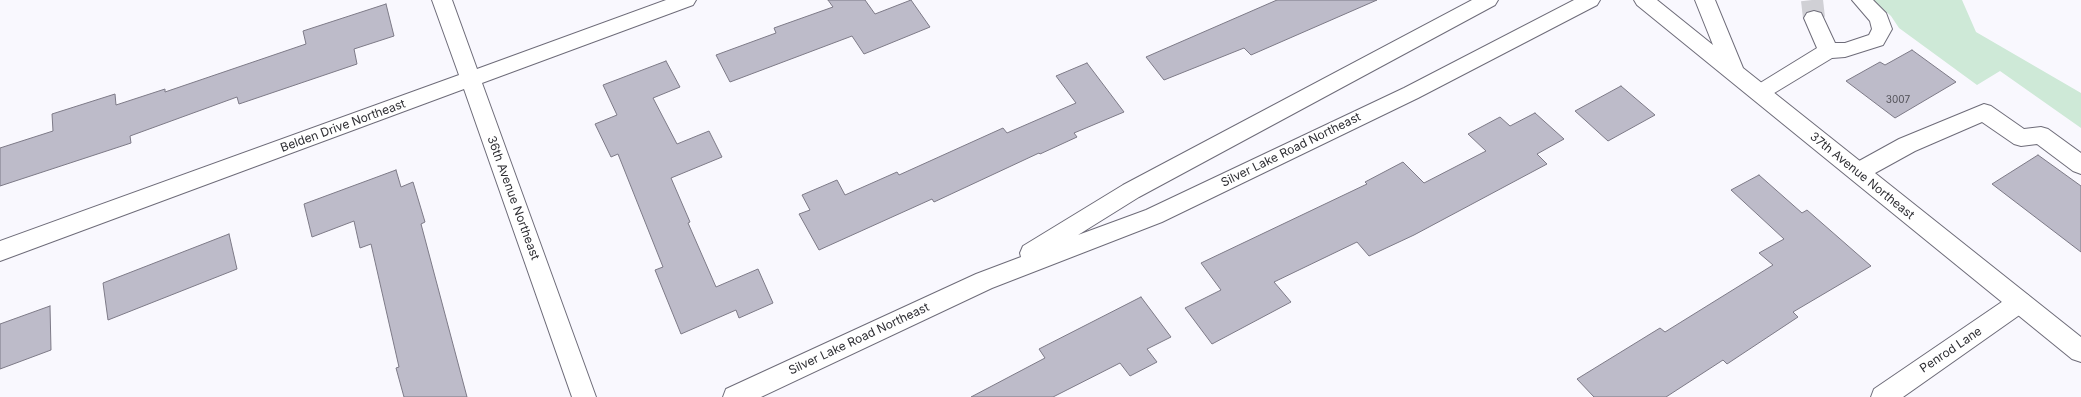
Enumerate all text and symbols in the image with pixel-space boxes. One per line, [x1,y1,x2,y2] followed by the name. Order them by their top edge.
[1886,94,1910,106] house number: 3007
[279,97,407,155] street label: Belden Drive Northeast
[1219,110,1363,190] street label: Silver Lake Road Northeast
[1807,129,1917,223] street label: 37th Avenue Northeast
[484,134,542,262] street label: 36th Avenue Northeast
[786,300,932,378] street label: Silver Lake Road Northeast
[1917,324,1985,376] street label: Penrod Lane

